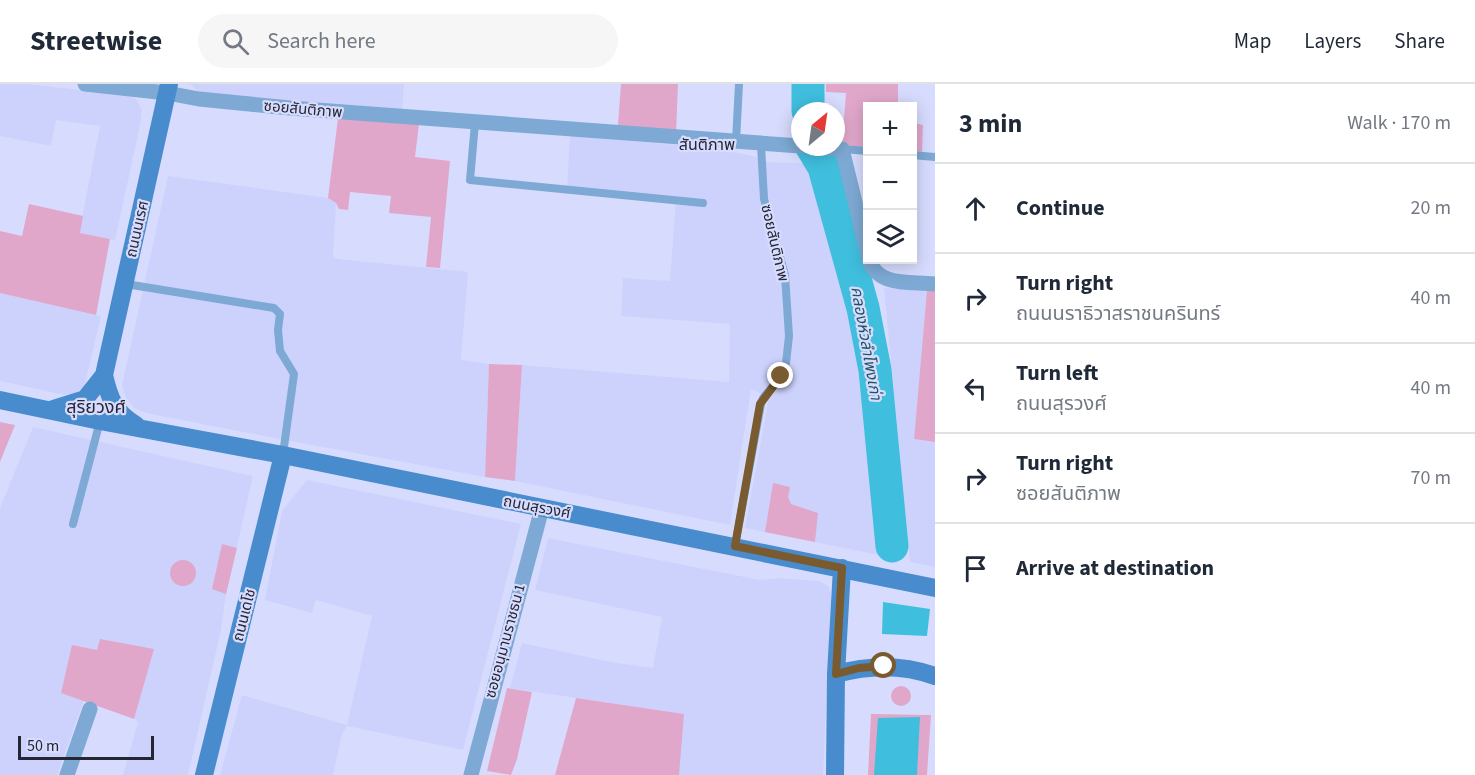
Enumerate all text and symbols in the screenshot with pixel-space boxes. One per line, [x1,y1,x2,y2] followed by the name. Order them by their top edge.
[198,14,618,68] search box
[30,21,162,61] text: Streetwise
[219,25,252,58] icon: search
[267,25,376,57] text: Search here
[1234,26,1271,56] text: Map
[1304,26,1361,56] text: Layers
[1394,26,1445,56] text: Share
[263,96,343,123] street label: ซอยสันติภาพ
[791,102,845,156] north arrow
[863,102,917,264] map controls
[863,102,917,156] button: +
[959,105,1022,142] text: 3 min
[1347,109,1451,137] text: Walk · 170 m
[679,134,735,156] district label: สันติภาพ
[863,156,917,210] button: −
[959,192,992,225] icon: ahead
[1016,192,1105,224] text: Continue
[1411,194,1451,222] text: 20 m
[121,199,154,260] street label: ถนนนเรศ
[755,202,794,284] street label: ซอยสันติภาพ
[863,210,917,264] button: layers
[1016,267,1113,299] text: Turn right
[959,282,992,315] icon: right
[1411,284,1451,312] text: 40 m
[845,285,887,403] water label: คลองหัวลำโพงเก่า
[1016,300,1220,328] text: ถนนนราธิวาสราชนครินทร์
[1016,357,1098,389] text: Turn left
[767,362,793,388] route end
[959,372,992,405] icon: left
[1411,374,1451,402] text: 40 m
[1016,390,1107,418] text: ถนนสุรวงศ์
[66,395,126,420] district label: สุริยวงศ์
[1016,447,1113,479] text: Turn right
[959,462,992,495] icon: right
[1411,464,1451,492] text: 70 m
[1016,480,1121,508] text: ซอยสันติภาพ
[501,491,572,524] street label: ถนนสุรวงศ์
[959,552,992,585] icon: arrive
[1016,552,1214,584] text: Arrive at destination
[480,582,531,701] street label: ซอยอนุมานราชธน 1
[228,587,261,644] street label: ถนนเดโช
[870,652,896,678] route start
[18,733,154,760] scale bar
[27,735,59,757] text: 50 m

